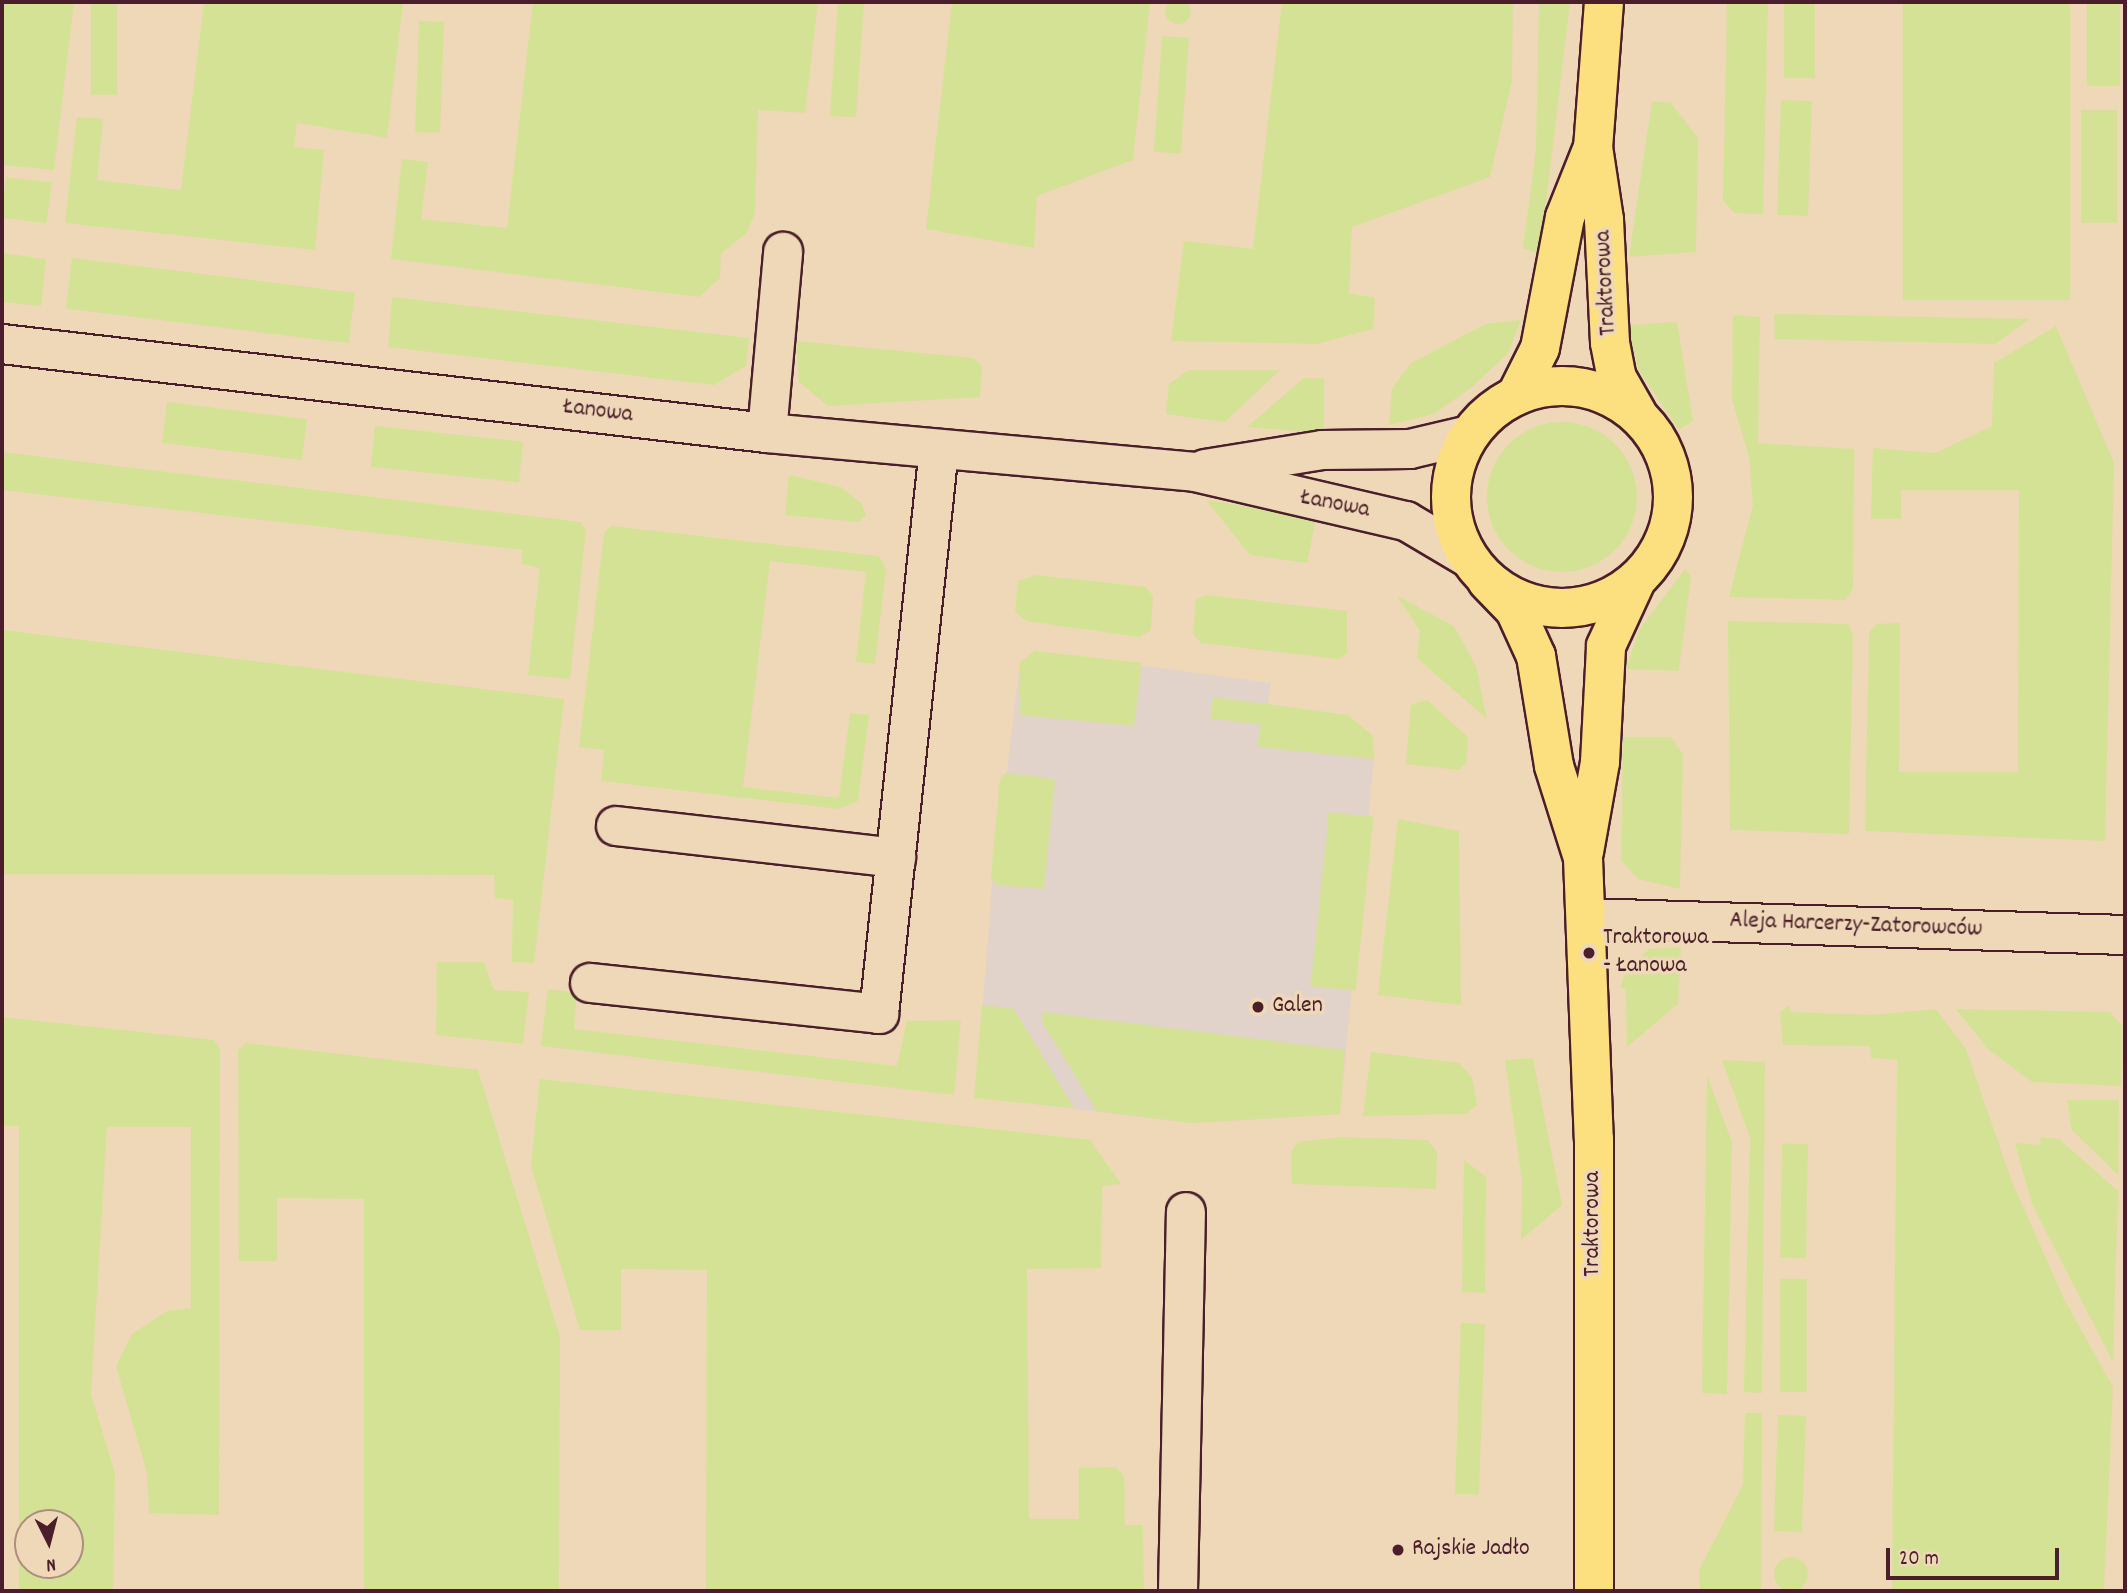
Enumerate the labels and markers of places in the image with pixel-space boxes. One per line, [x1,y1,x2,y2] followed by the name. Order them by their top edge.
[1603,925,1708,981] place label: Traktorowa - Łanowa
[1581,945,1597,961] marker: Traktorowa - Łanowa
[1272,993,1323,1021] place label: Galen
[1250,999,1266,1015] marker: Galen
[1412,1536,1530,1564] place label: Rajskie Jadło
[1390,1542,1406,1558] marker: Rajskie Jadło

